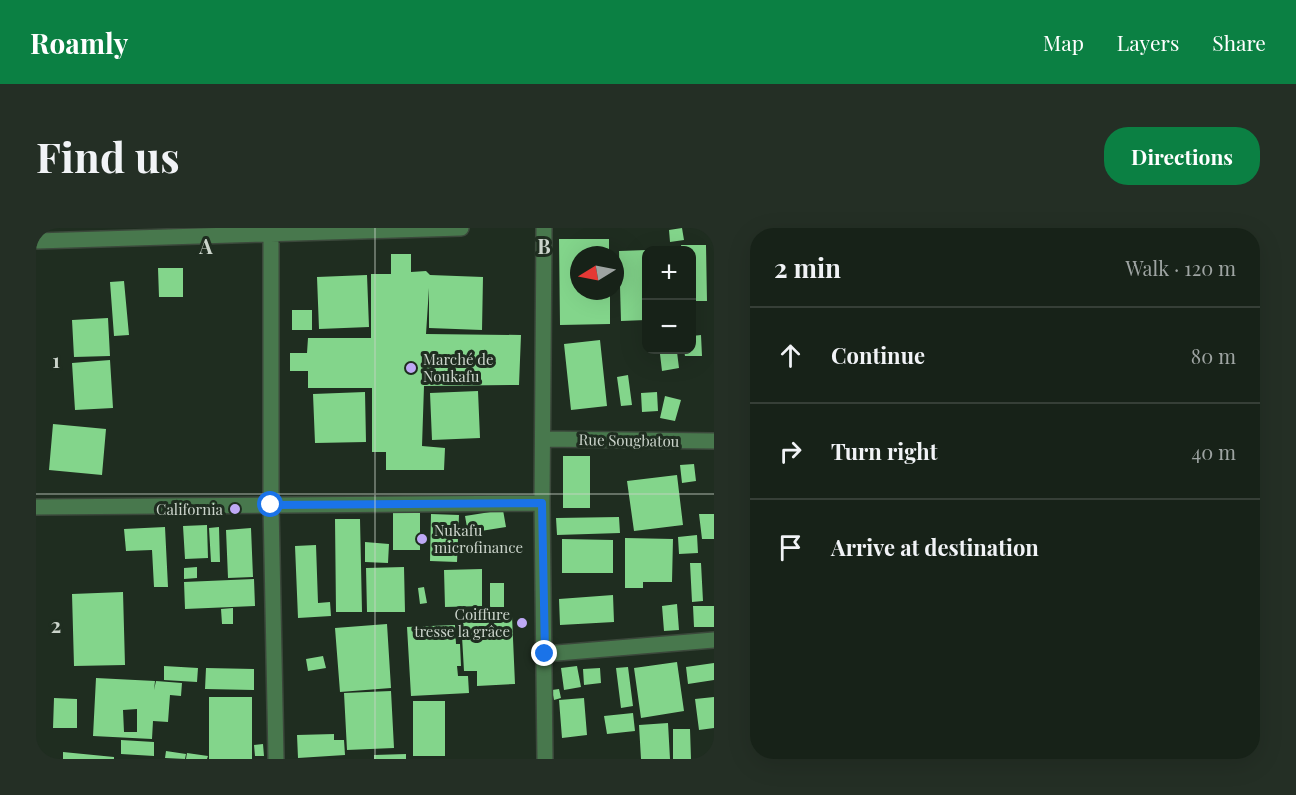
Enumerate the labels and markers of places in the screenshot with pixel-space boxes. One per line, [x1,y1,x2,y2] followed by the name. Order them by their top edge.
[423,349,494,386] place label: Marché de Noukafu
[404,361,418,375] marker: Marché de Noukafu
[156,499,224,519] place label: California
[228,502,242,516] marker: California
[434,520,523,557] place label: Nukafu microfinance
[415,532,429,546] marker: Nukafu microfinance
[414,604,510,641] place label: Coiffure tresse la grâce
[515,616,529,630] marker: Coiffure tresse la grâce

